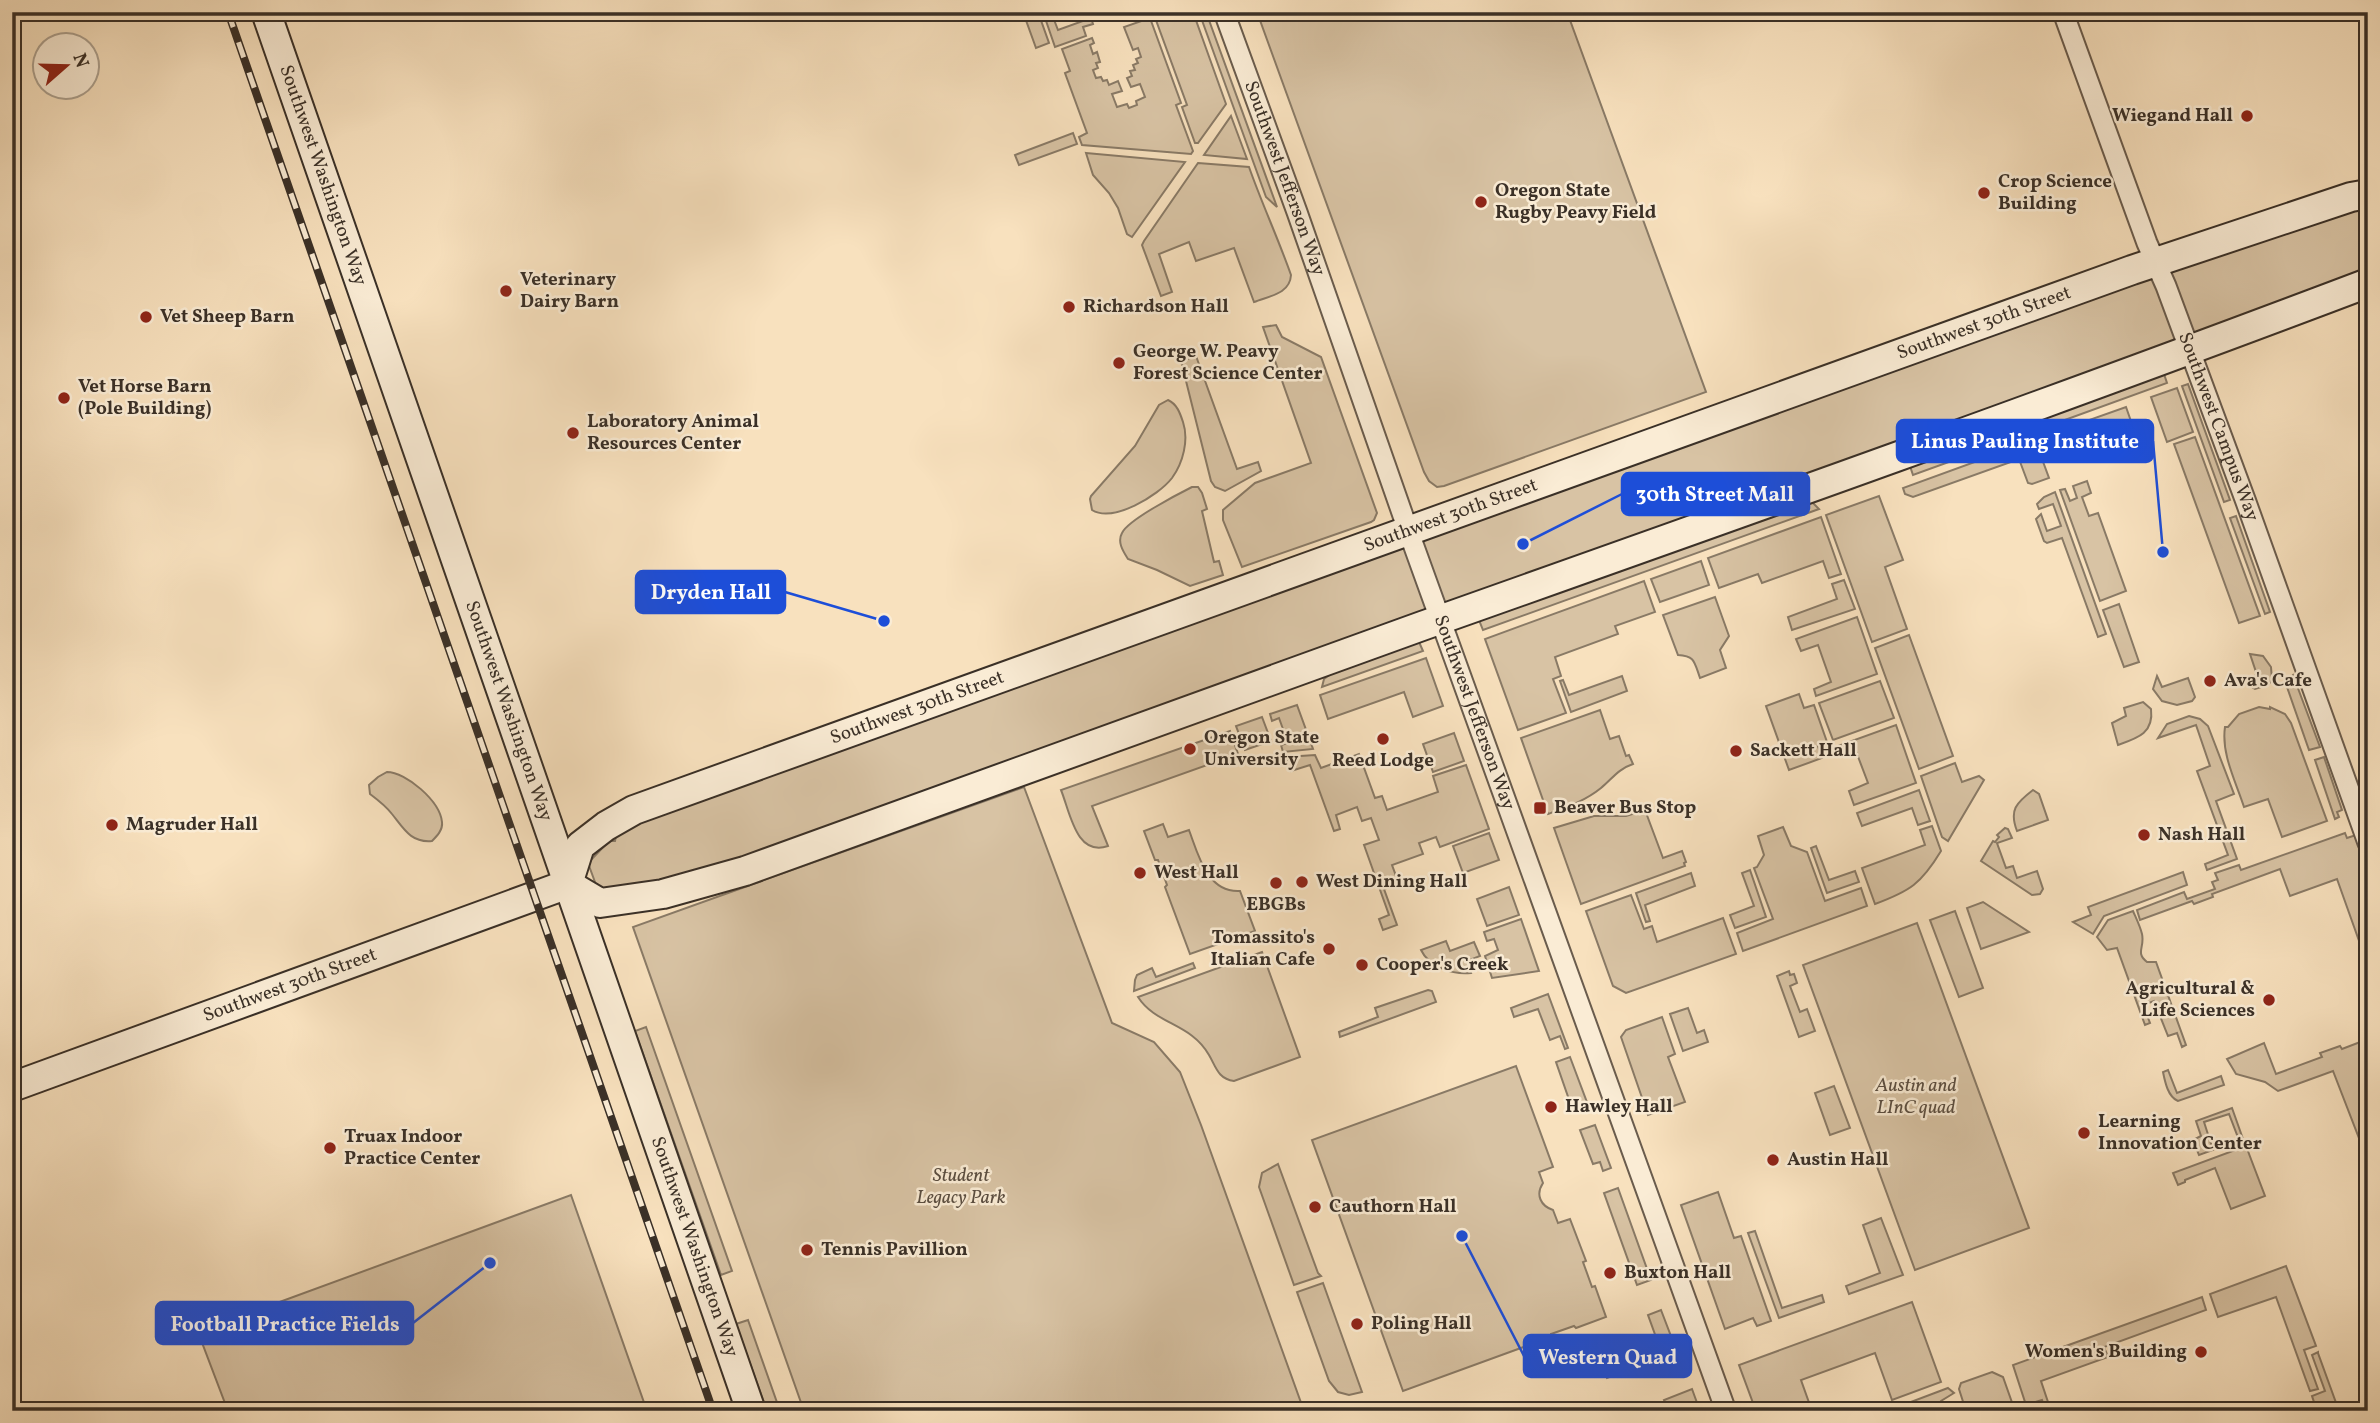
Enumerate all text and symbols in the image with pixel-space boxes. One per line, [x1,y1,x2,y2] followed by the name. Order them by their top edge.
[32,32,102,102] north arrow
[66,50,95,72] text: N
[272,62,373,289] street label: Southwest Washington Way
[1237,77,1331,279] street label: Southwest Jefferson Way
[2112,103,2233,129] place label: Wiegand Hall
[2239,108,2255,124] marker: Wiegand Hall
[1998,169,2112,217] place label: Crop Science Building
[1495,178,1657,226] place label: Oregon State Rugby Peavy Field
[1976,185,1992,201] marker: Crop Science Building
[1473,194,1489,210] marker: Oregon State Rugby Peavy Field
[520,267,619,315] place label: Veterinary Dairy Barn
[1893,280,2075,367] street label: Southwest 30th Street
[498,283,514,299] marker: Veterinary Dairy Barn
[1083,294,1229,320] place label: Richardson Hall
[1061,299,1077,315] marker: Richardson Hall
[160,304,295,330] place label: Vet Sheep Barn
[138,309,154,325] marker: Vet Sheep Barn
[2171,329,2265,525] street label: Southwest Campus Way
[1133,339,1323,387] place label: George W. Peavy Forest Science Center
[1111,355,1127,371] marker: George W. Peavy Forest Science Center
[78,374,212,422] place label: Vet Horse Barn (Pole Building)
[56,390,72,406] marker: Vet Horse Barn (Pole Building)
[587,409,759,457] place label: Laboratory Animal Resources Center
[1897,420,2153,462] callout: Linus Pauling Institute
[565,425,581,441] marker: Laboratory Animal Resources Center
[1911,428,2139,457] text: Linus Pauling Institute
[1360,472,1542,559] street label: Southwest 30th Street
[1622,473,1809,515] callout: 30th Street Mall
[1636,481,1794,510] text: 30th Street Mall
[636,571,785,613] callout: Dryden Hall
[651,579,771,608] text: Dryden Hall
[458,597,559,825] street label: Southwest Washington Way
[1427,612,1521,814] street label: Southwest Jefferson Way
[827,664,1008,751] street label: Southwest 30th Street
[2224,668,2312,694] place label: Ava's Cafe
[2202,673,2218,689] marker: Ava's Cafe
[1204,725,1319,773] place label: Oregon State University
[1375,731,1391,747] marker: Reed Lodge
[1750,738,1857,764] place label: Sackett Hall
[1182,741,1198,757] marker: Oregon State University
[1728,743,1744,759] marker: Sackett Hall
[1332,748,1434,774] place label: Reed Lodge
[1554,795,1696,821] place label: Beaver Bus Stop
[1532,800,1548,816] marker: Beaver Bus Stop
[126,812,258,838] place label: Magruder Hall
[104,817,120,833] marker: Magruder Hall
[2158,822,2245,848] place label: Nash Hall
[2136,827,2152,843] marker: Nash Hall
[1154,860,1239,886] place label: West Hall
[1132,865,1148,881] marker: West Hall
[1316,869,1467,895] place label: West Dining Hall
[1294,874,1310,890] marker: West Dining Hall
[1268,875,1284,891] marker: EBGBs
[1246,892,1306,918] place label: EBGBs
[1211,925,1315,973] place label: Tomassito's Italian Cafe
[1321,941,1337,957] marker: Tomassito's Italian Cafe
[200,942,381,1029] street label: Southwest 30th Street
[1376,952,1509,978] place label: Cooper's Creek
[1354,957,1370,973] marker: Cooper's Creek
[2126,976,2255,1024] place label: Agricultural & Life Sciences
[2261,992,2277,1008] marker: Agricultural & Life Sciences
[1874,1073,1957,1121] park label: Austin and LInC quad
[1565,1094,1673,1120] place label: Hawley Hall
[1543,1099,1559,1115] marker: Hawley Hall
[2098,1109,2262,1157] place label: Learning Innovation Center
[344,1124,480,1172] place label: Truax Indoor Practice Center
[2076,1125,2092,1141] marker: Learning Innovation Center
[644,1133,744,1361] street label: Southwest Washington Way
[322,1140,338,1156] marker: Truax Indoor Practice Center
[1787,1147,1888,1173] place label: Austin Hall
[1765,1152,1781,1168] marker: Austin Hall
[916,1163,1006,1211] park label: Student Legacy Park
[1329,1194,1457,1220] place label: Cauthorn Hall
[1307,1199,1323,1215] marker: Cauthorn Hall
[821,1237,968,1263] place label: Tennis Pavillion
[799,1242,815,1258] marker: Tennis Pavillion
[1624,1260,1731,1286] place label: Buxton Hall
[1602,1265,1618,1281] marker: Buxton Hall
[156,1302,413,1344] callout: Football Practice Fields
[170,1311,400,1340] text: Football Practice Fields
[1371,1311,1472,1337] place label: Poling Hall
[1349,1316,1365,1332] marker: Poling Hall
[1524,1335,1691,1377] callout: Western Quad
[2025,1339,2187,1365] place label: Women's Building
[1539,1344,1678,1373] text: Western Quad
[2193,1344,2209,1360] marker: Women's Building

